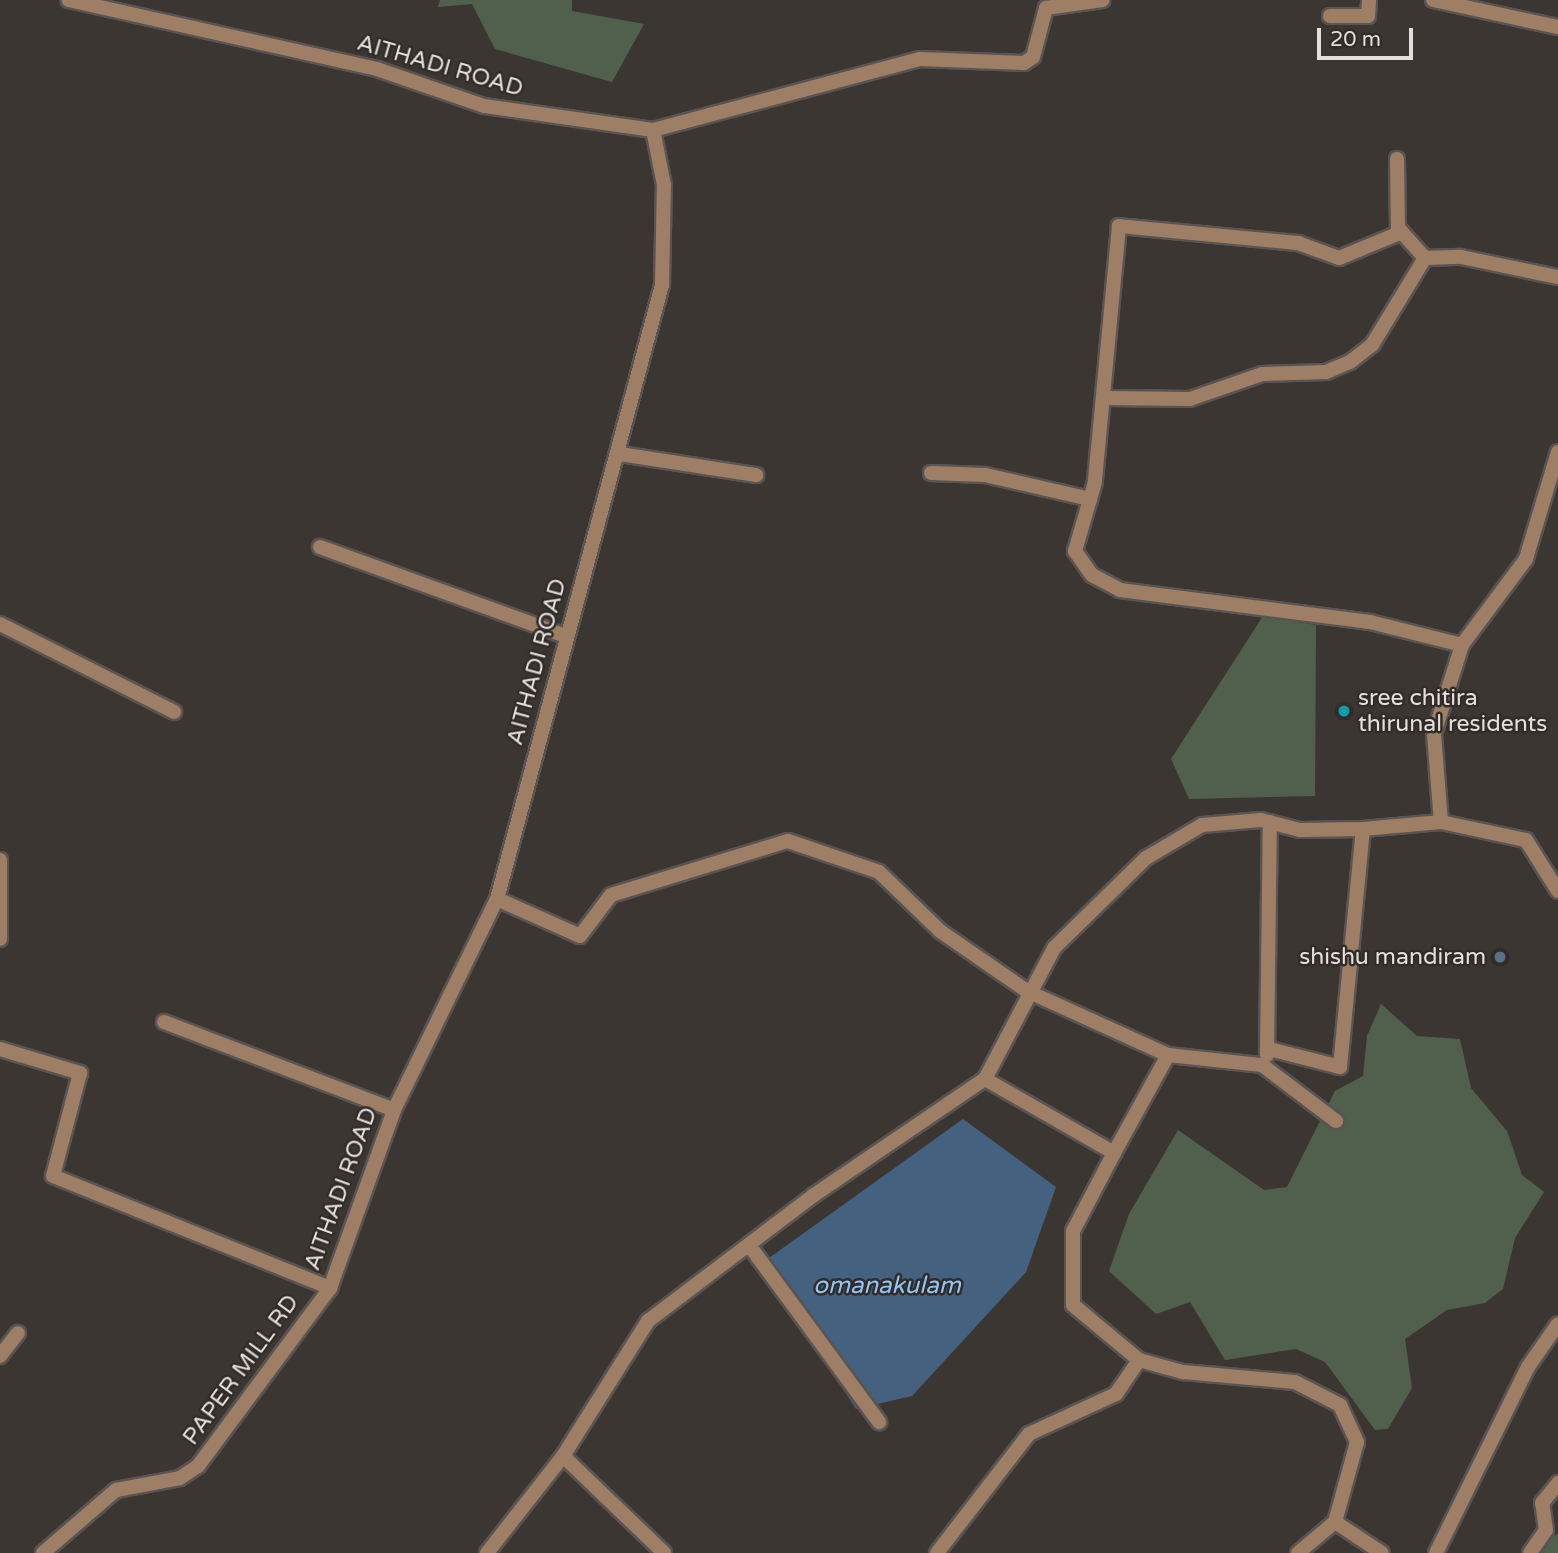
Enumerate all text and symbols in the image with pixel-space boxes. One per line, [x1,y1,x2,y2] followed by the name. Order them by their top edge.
[1320,14,1416,58] scale bar
[1330,27,1381,52] text: 20 m
[354,29,526,103] street label: AITHADI ROAD
[502,576,572,748] street label: AITHADI ROAD
[1358,684,1547,738] place label: sree chitira thirunal residents
[1336,703,1352,719] marker: sree chitira thirunal residents
[1299,943,1486,971] place label: shishu mandiram
[1492,949,1508,965] marker: shishu mandiram
[299,1104,383,1274] street label: AITHADI ROAD
[813,1272,961,1300] water label: omanakulam
[177,1289,305,1451] street label: PAPER MILL RD

